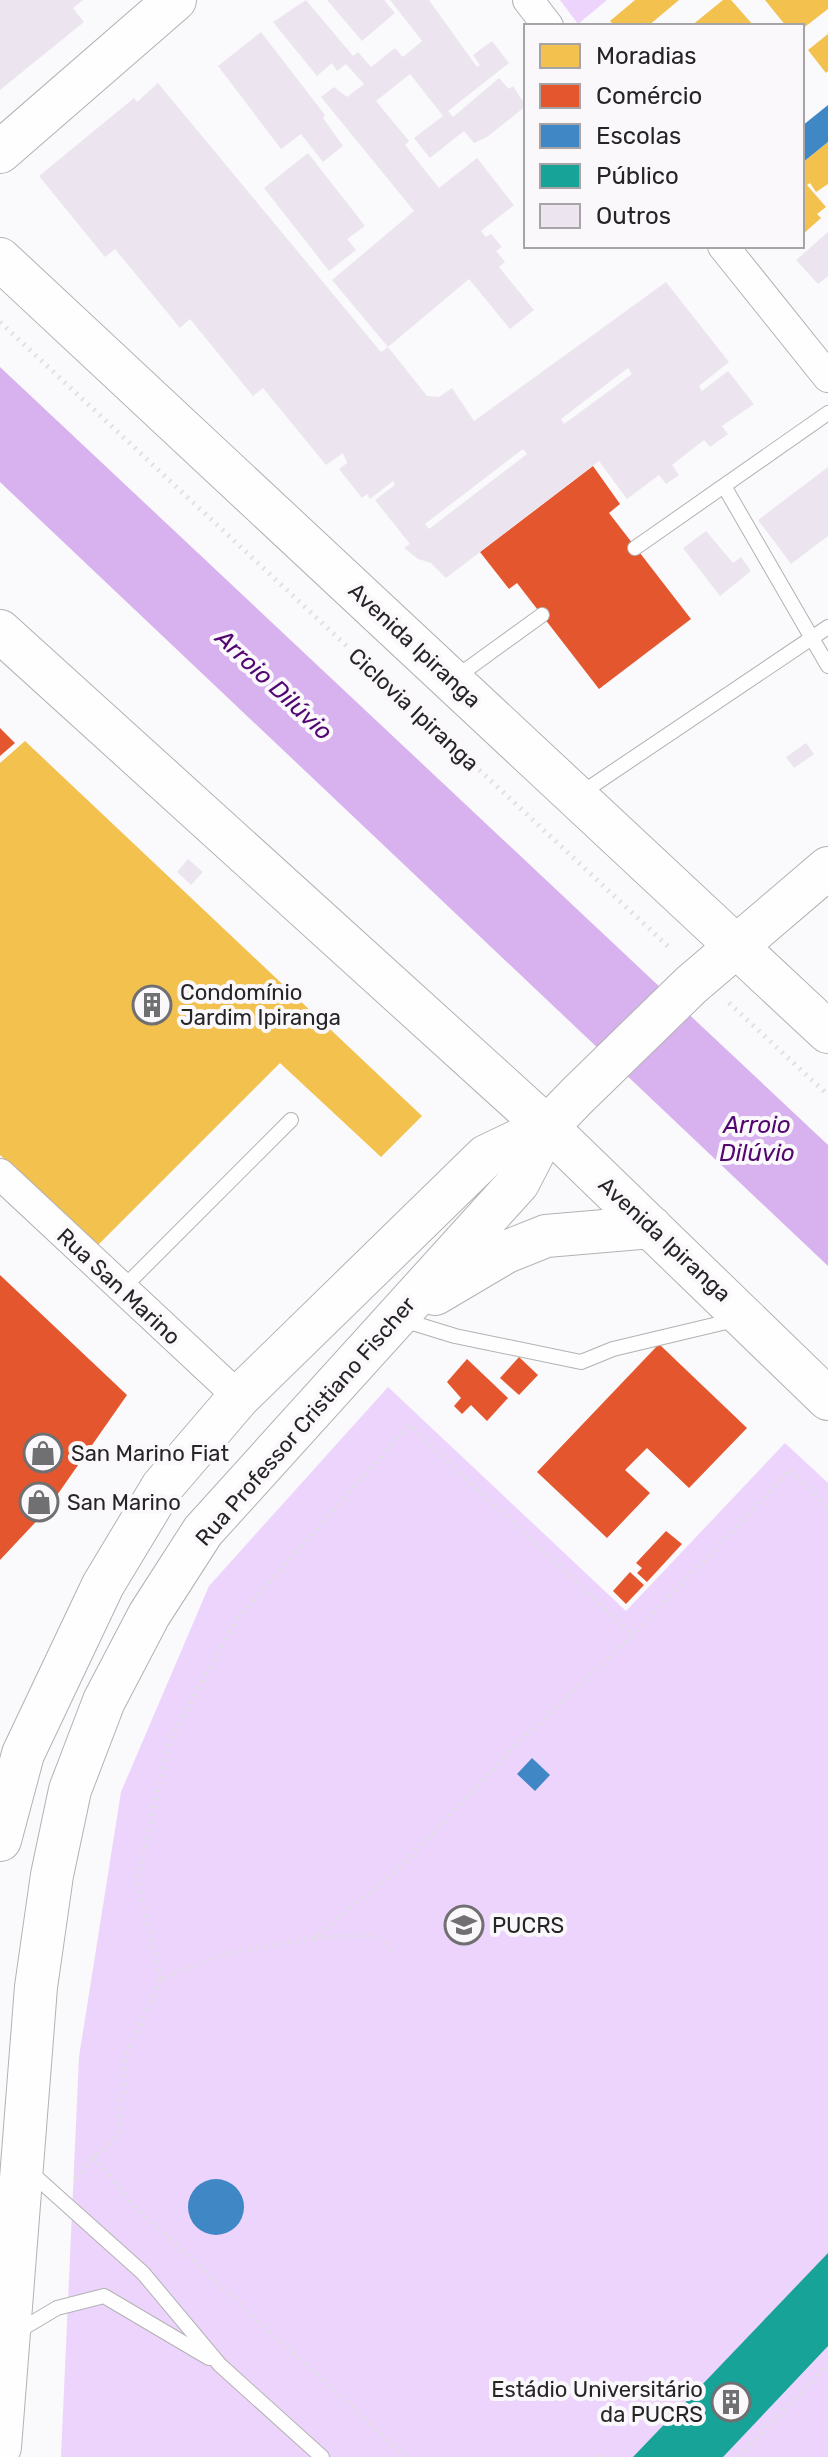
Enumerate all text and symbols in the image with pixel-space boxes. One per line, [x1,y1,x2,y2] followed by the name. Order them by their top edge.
[524,24,804,248] legend
[596,42,697,70] text: Moradias
[596,82,702,110] text: Comércio
[596,122,681,150] text: Escolas
[596,162,679,190] text: Público
[596,202,671,230] text: Outros
[343,577,486,713] street label: Avenida Ipiranga
[208,623,338,746] water label: Arroio Dilúvio
[343,642,484,777] street label: Ciclovia Ipiranga
[180,979,341,1031] place label: Condomínio Jardim Ipiranga
[131,984,173,1026] building icon: Condomínio Jardim Ipiranga
[719,1111,795,1167] water label: Arroio Dilúvio
[593,1171,736,1307] street label: Avenida Ipiranga
[51,1222,186,1350] street label: Rua San Marino
[190,1291,421,1551] street label: Rua Professor Cristiano Fischer
[22,1432,64,1474] shop icon: San Marino Fiat
[71,1440,229,1467] place label: San Marino Fiat
[18,1481,60,1523] shop icon: San Marino
[67,1489,181,1516] place label: San Marino
[443,1904,485,1946] school or university icon: PUCRS
[492,1912,564,1939] place label: PUCRS
[491,2376,703,2428] place label: Estádio Universitário da PUCRS
[710,2381,752,2423] building icon: Estádio Universitário da PUCRS

